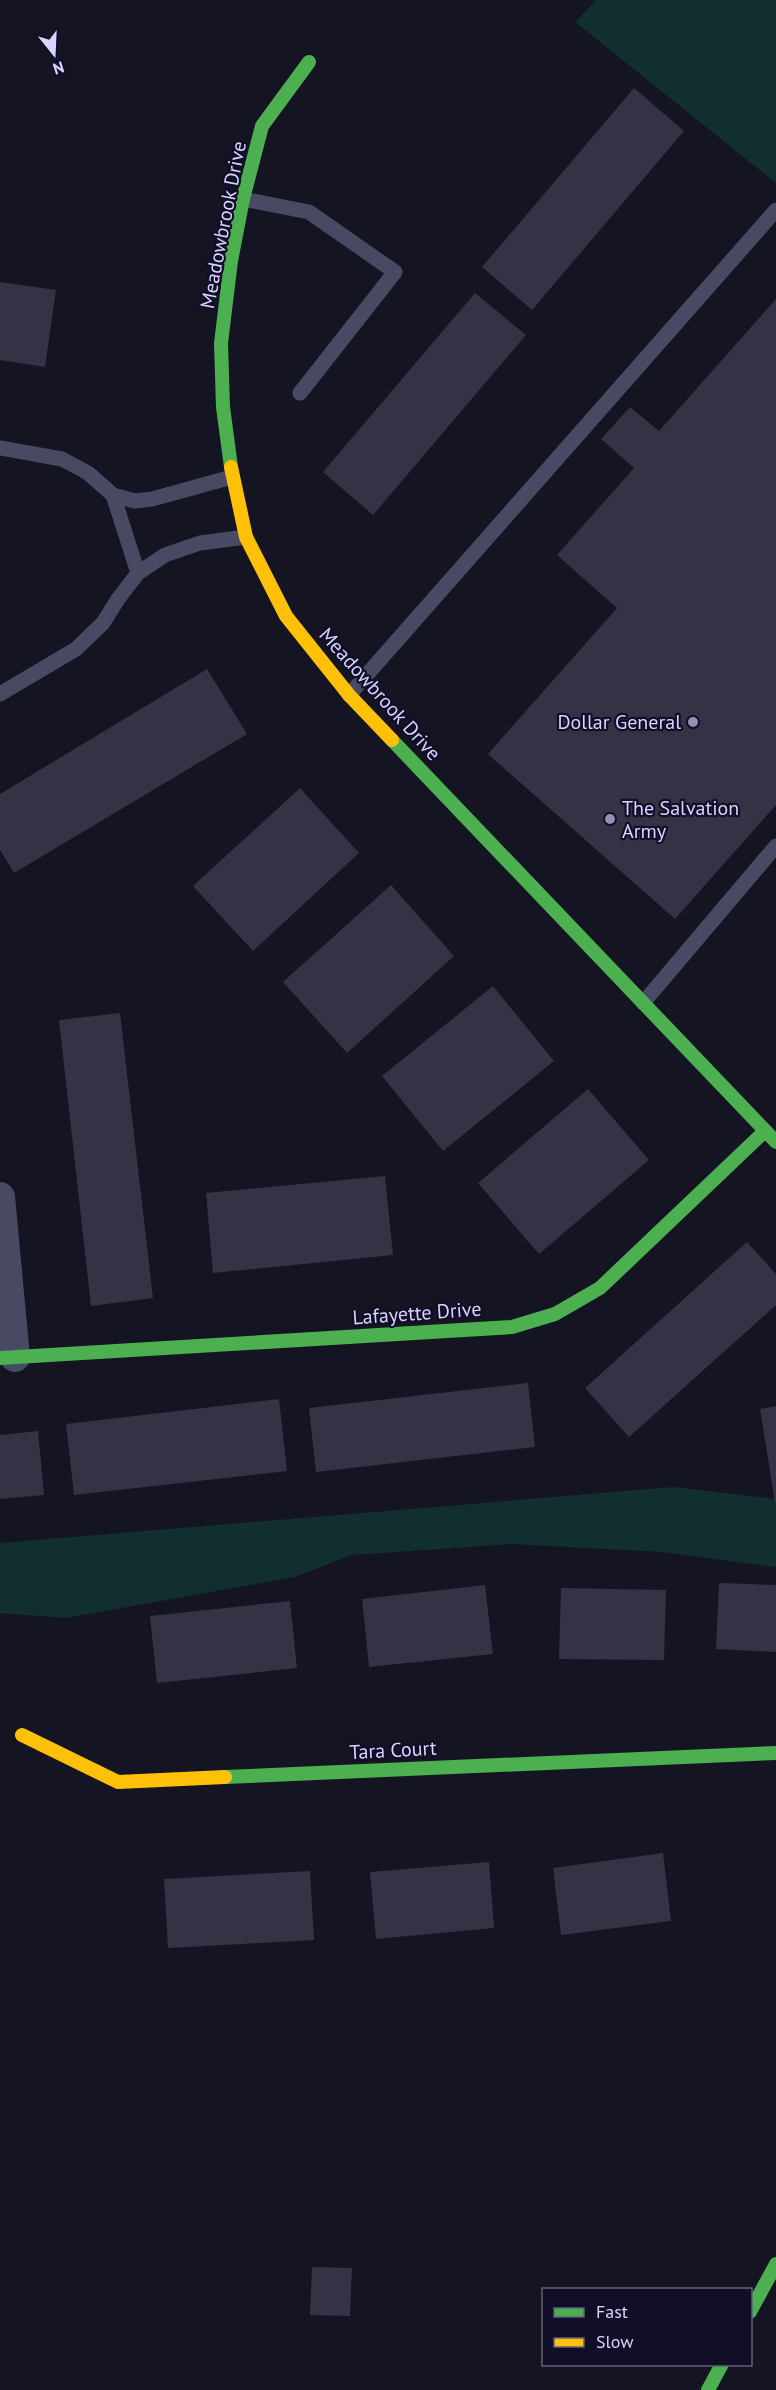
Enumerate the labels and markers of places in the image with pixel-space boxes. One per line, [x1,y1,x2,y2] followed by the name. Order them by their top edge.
[557,709,681,735] place label: Dollar General
[686,715,700,729] marker: Dollar General
[622,795,739,844] place label: The Salvation Army
[603,812,617,826] marker: The Salvation Army

